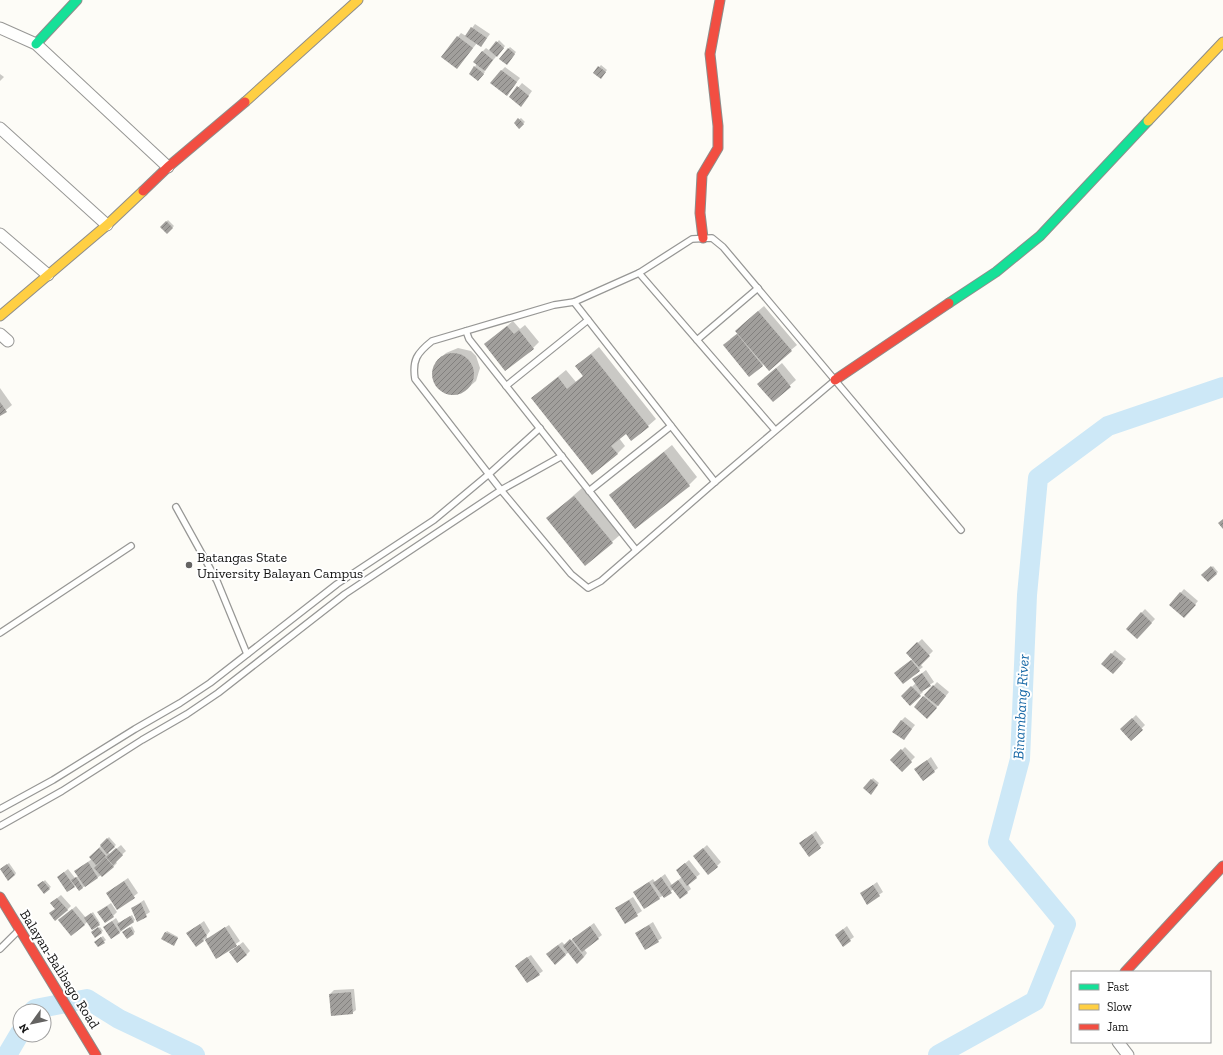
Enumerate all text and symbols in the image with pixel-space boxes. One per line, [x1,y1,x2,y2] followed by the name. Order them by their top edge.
[197,549,363,582] place label: Batangas State University Balayan Campus
[184,560,194,570] marker: Batangas State University Balayan Campus
[1009,653,1033,760] water label: Binambang River
[16,907,103,1032] street label: Balayan-Balibago Road
[1071,971,1211,1043] legend
[1107,980,1130,994] text: Fast
[1107,1000,1133,1014] text: Slow
[12,1003,52,1043] north arrow
[1107,1020,1129,1034] text: Jam
[16,1021,32,1035] text: N

